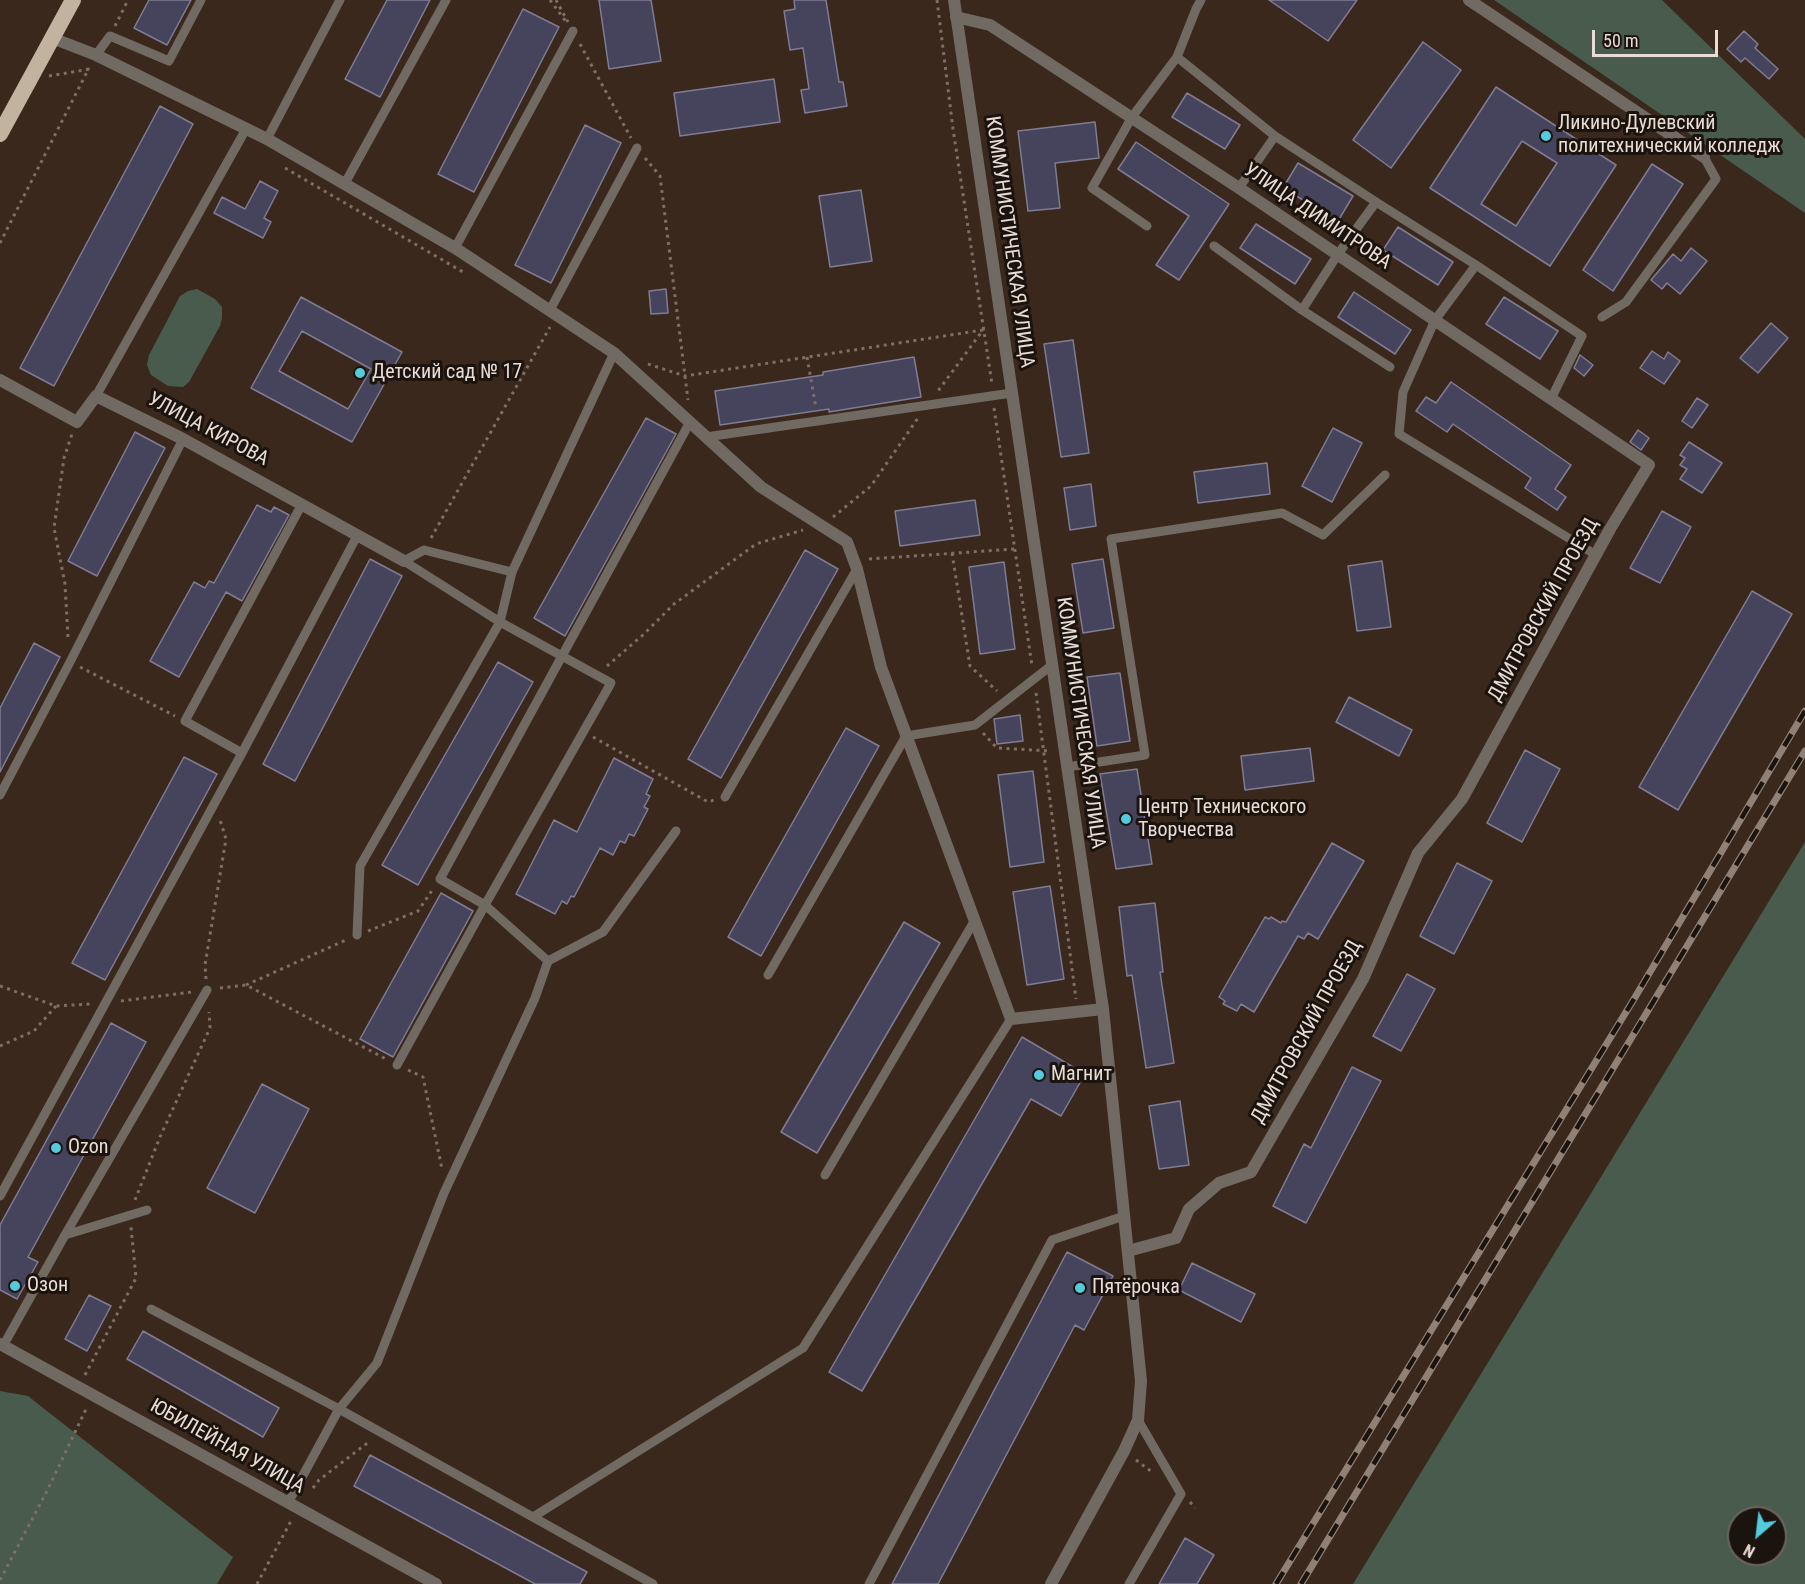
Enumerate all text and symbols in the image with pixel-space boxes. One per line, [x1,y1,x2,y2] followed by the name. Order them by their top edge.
[1595,18,1721,56] scale bar
[1603,30,1638,51] text: 50 m
[1558,112,1781,159] place label: Ликино-Дулевский политехнический колледж
[979,115,1039,369] street label: КОММУНИСТИЧЕСКАЯ УЛИЦА
[1539,129,1553,143] marker: Ликино-Дулевский политехнический колледж
[1239,159,1395,275] street label: УЛИЦА ДИМИТРОВА
[372,361,522,385] place label: Детский сад № 17
[353,366,367,380] marker: Детский сад № 17
[143,388,273,472] street label: УЛИЦА КИРОВА
[1484,514,1604,706] street label: ДМИТРОВСКИЙ ПРОЕЗД
[1050,596,1110,850] street label: КОММУНИСТИЧЕСКАЯ УЛИЦА
[1138,796,1306,843] place label: Центр Технического Творчества
[1119,812,1133,826] marker: Центр Технического Творчества
[1247,936,1367,1128] street label: ДМИТРОВСКИЙ ПРОЕЗД
[1051,1063,1112,1087] place label: Магнит
[1032,1068,1046,1082] marker: Магнит
[68,1136,108,1160] place label: Ozon
[49,1141,63,1155] marker: Ozon
[27,1274,68,1298] place label: Озон
[1092,1276,1180,1300] place label: Пятёрочка
[8,1279,22,1293] marker: Озон
[1073,1281,1087,1295] marker: Пятёрочка
[145,1395,309,1499] street label: ЮБИЛЕЙНАЯ УЛИЦА
[1727,1506,1787,1566] north arrow
[1740,1540,1758,1561] text: N

